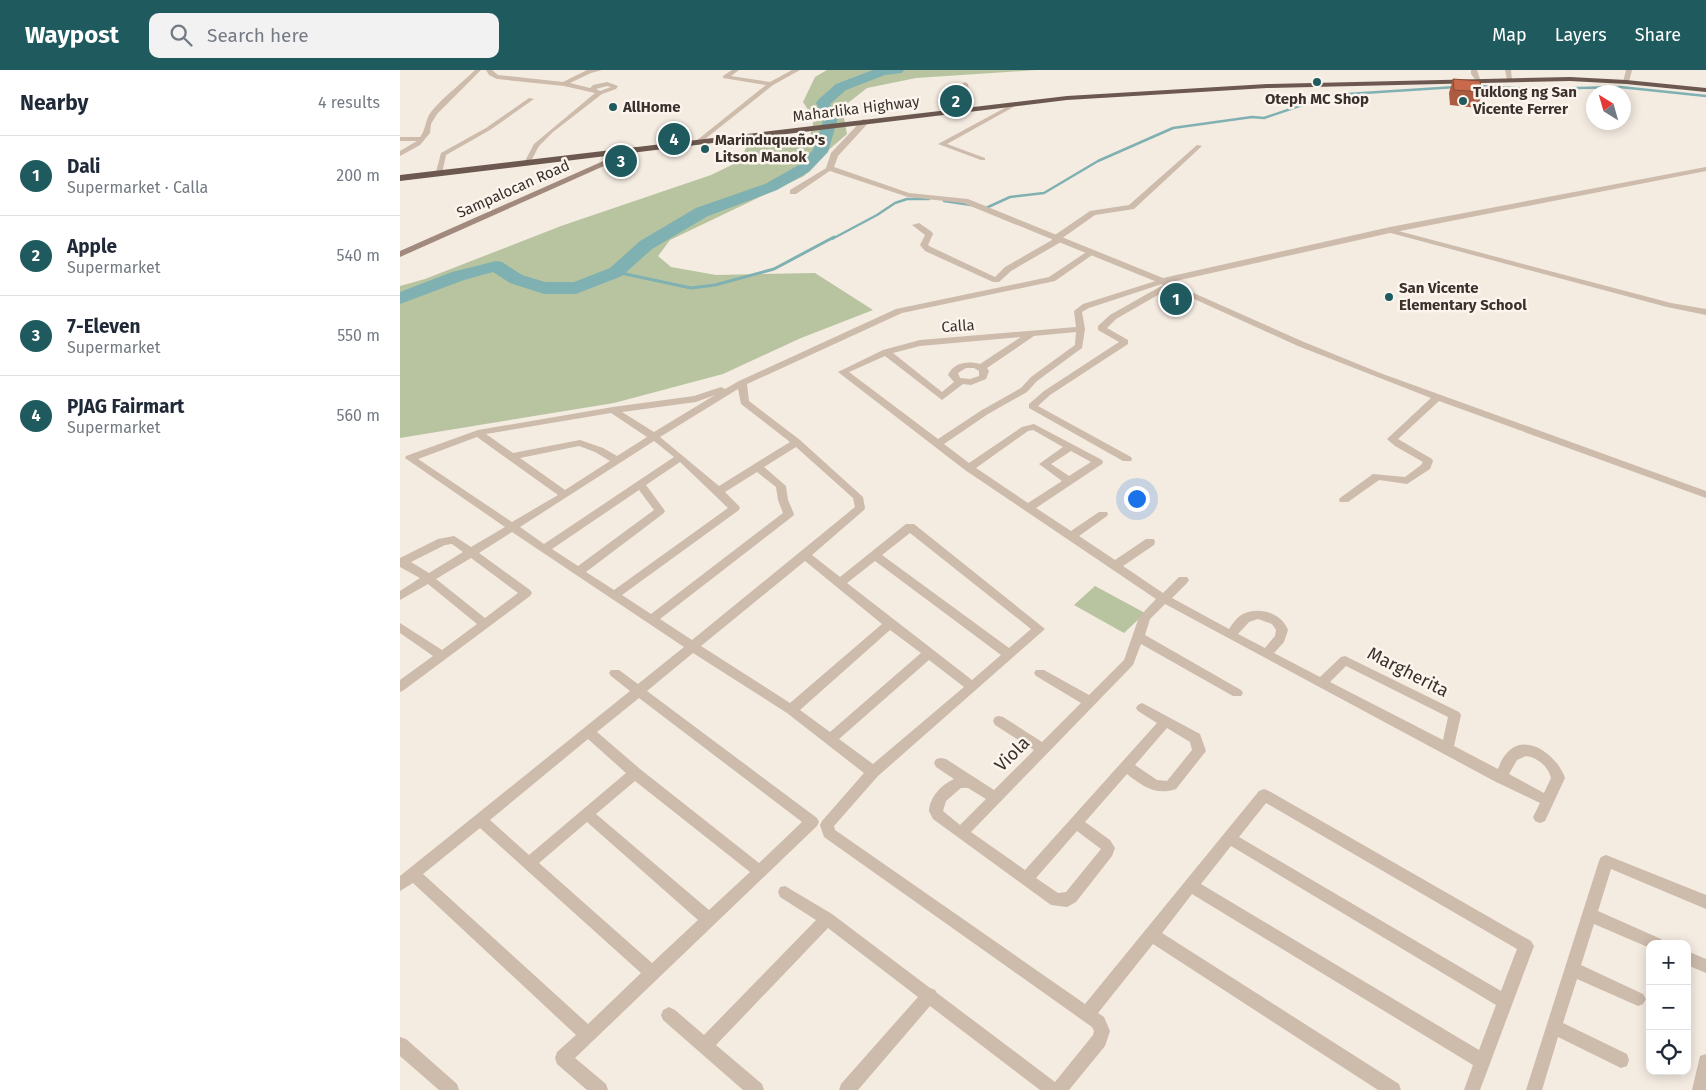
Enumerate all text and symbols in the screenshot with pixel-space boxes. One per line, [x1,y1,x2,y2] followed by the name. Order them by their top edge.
[149,13,499,58] search box
[25,21,119,49] text: Waypost
[167,21,195,49] icon: search
[207,24,309,47] text: Search here
[1492,24,1527,46] text: Map
[1555,24,1607,46] text: Layers
[1635,24,1681,46] text: Share
[1311,76,1323,88] marker: Oteph MC Shop
[940,82,972,120] pin: 2
[1472,83,1577,118] place label: Tuklong ng San Vicente Ferrer
[1586,85,1631,130] north arrow
[20,90,88,116] text: Nearby
[1265,90,1369,108] place label: Oteph MC Shop
[792,92,921,126] street label: Maharlika Highway
[318,93,380,112] text: 4 results
[1457,95,1469,107] marker: Tuklong ng San Vicente Ferrer
[622,98,680,116] place label: AllHome
[607,101,619,113] marker: AllHome
[658,120,690,158] pin: 4
[715,131,825,166] place label: Marinduqueño's Litson Manok
[605,142,637,180] pin: 3
[699,143,711,155] marker: Marinduqueño's Litson Manok
[67,155,100,178] text: Dali
[454,156,572,222] street label: Sampalocan Road
[32,166,40,185] text: 1
[336,166,380,185] text: 200 m
[67,178,208,197] text: Supermarket · Calla
[67,235,117,258] text: Apple
[32,246,40,265] text: 2
[337,246,380,265] text: 540 m
[67,258,161,277] text: Supermarket
[1399,279,1527,314] place label: San Vicente Elementary School
[1160,280,1192,318] pin: 1
[1383,291,1395,303] marker: San Vicente Elementary School
[67,315,140,338] text: 7-Eleven
[941,316,975,336] street label: Calla
[32,326,40,345] text: 3
[337,326,380,345] text: 550 m
[67,338,161,357] text: Supermarket
[67,395,184,418] text: PJAG Fairmart
[31,406,41,425] text: 4
[337,406,380,425] text: 560 m
[67,418,161,437] text: Supermarket
[1124,486,1150,512] your location
[1364,642,1452,702] street label: Margherita
[990,732,1034,776] street label: Viola
[1646,940,1691,1075] map controls
[1646,940,1691,985] button: +
[1646,985,1691,1030] button: −
[1646,1030,1691,1075] button: locate

